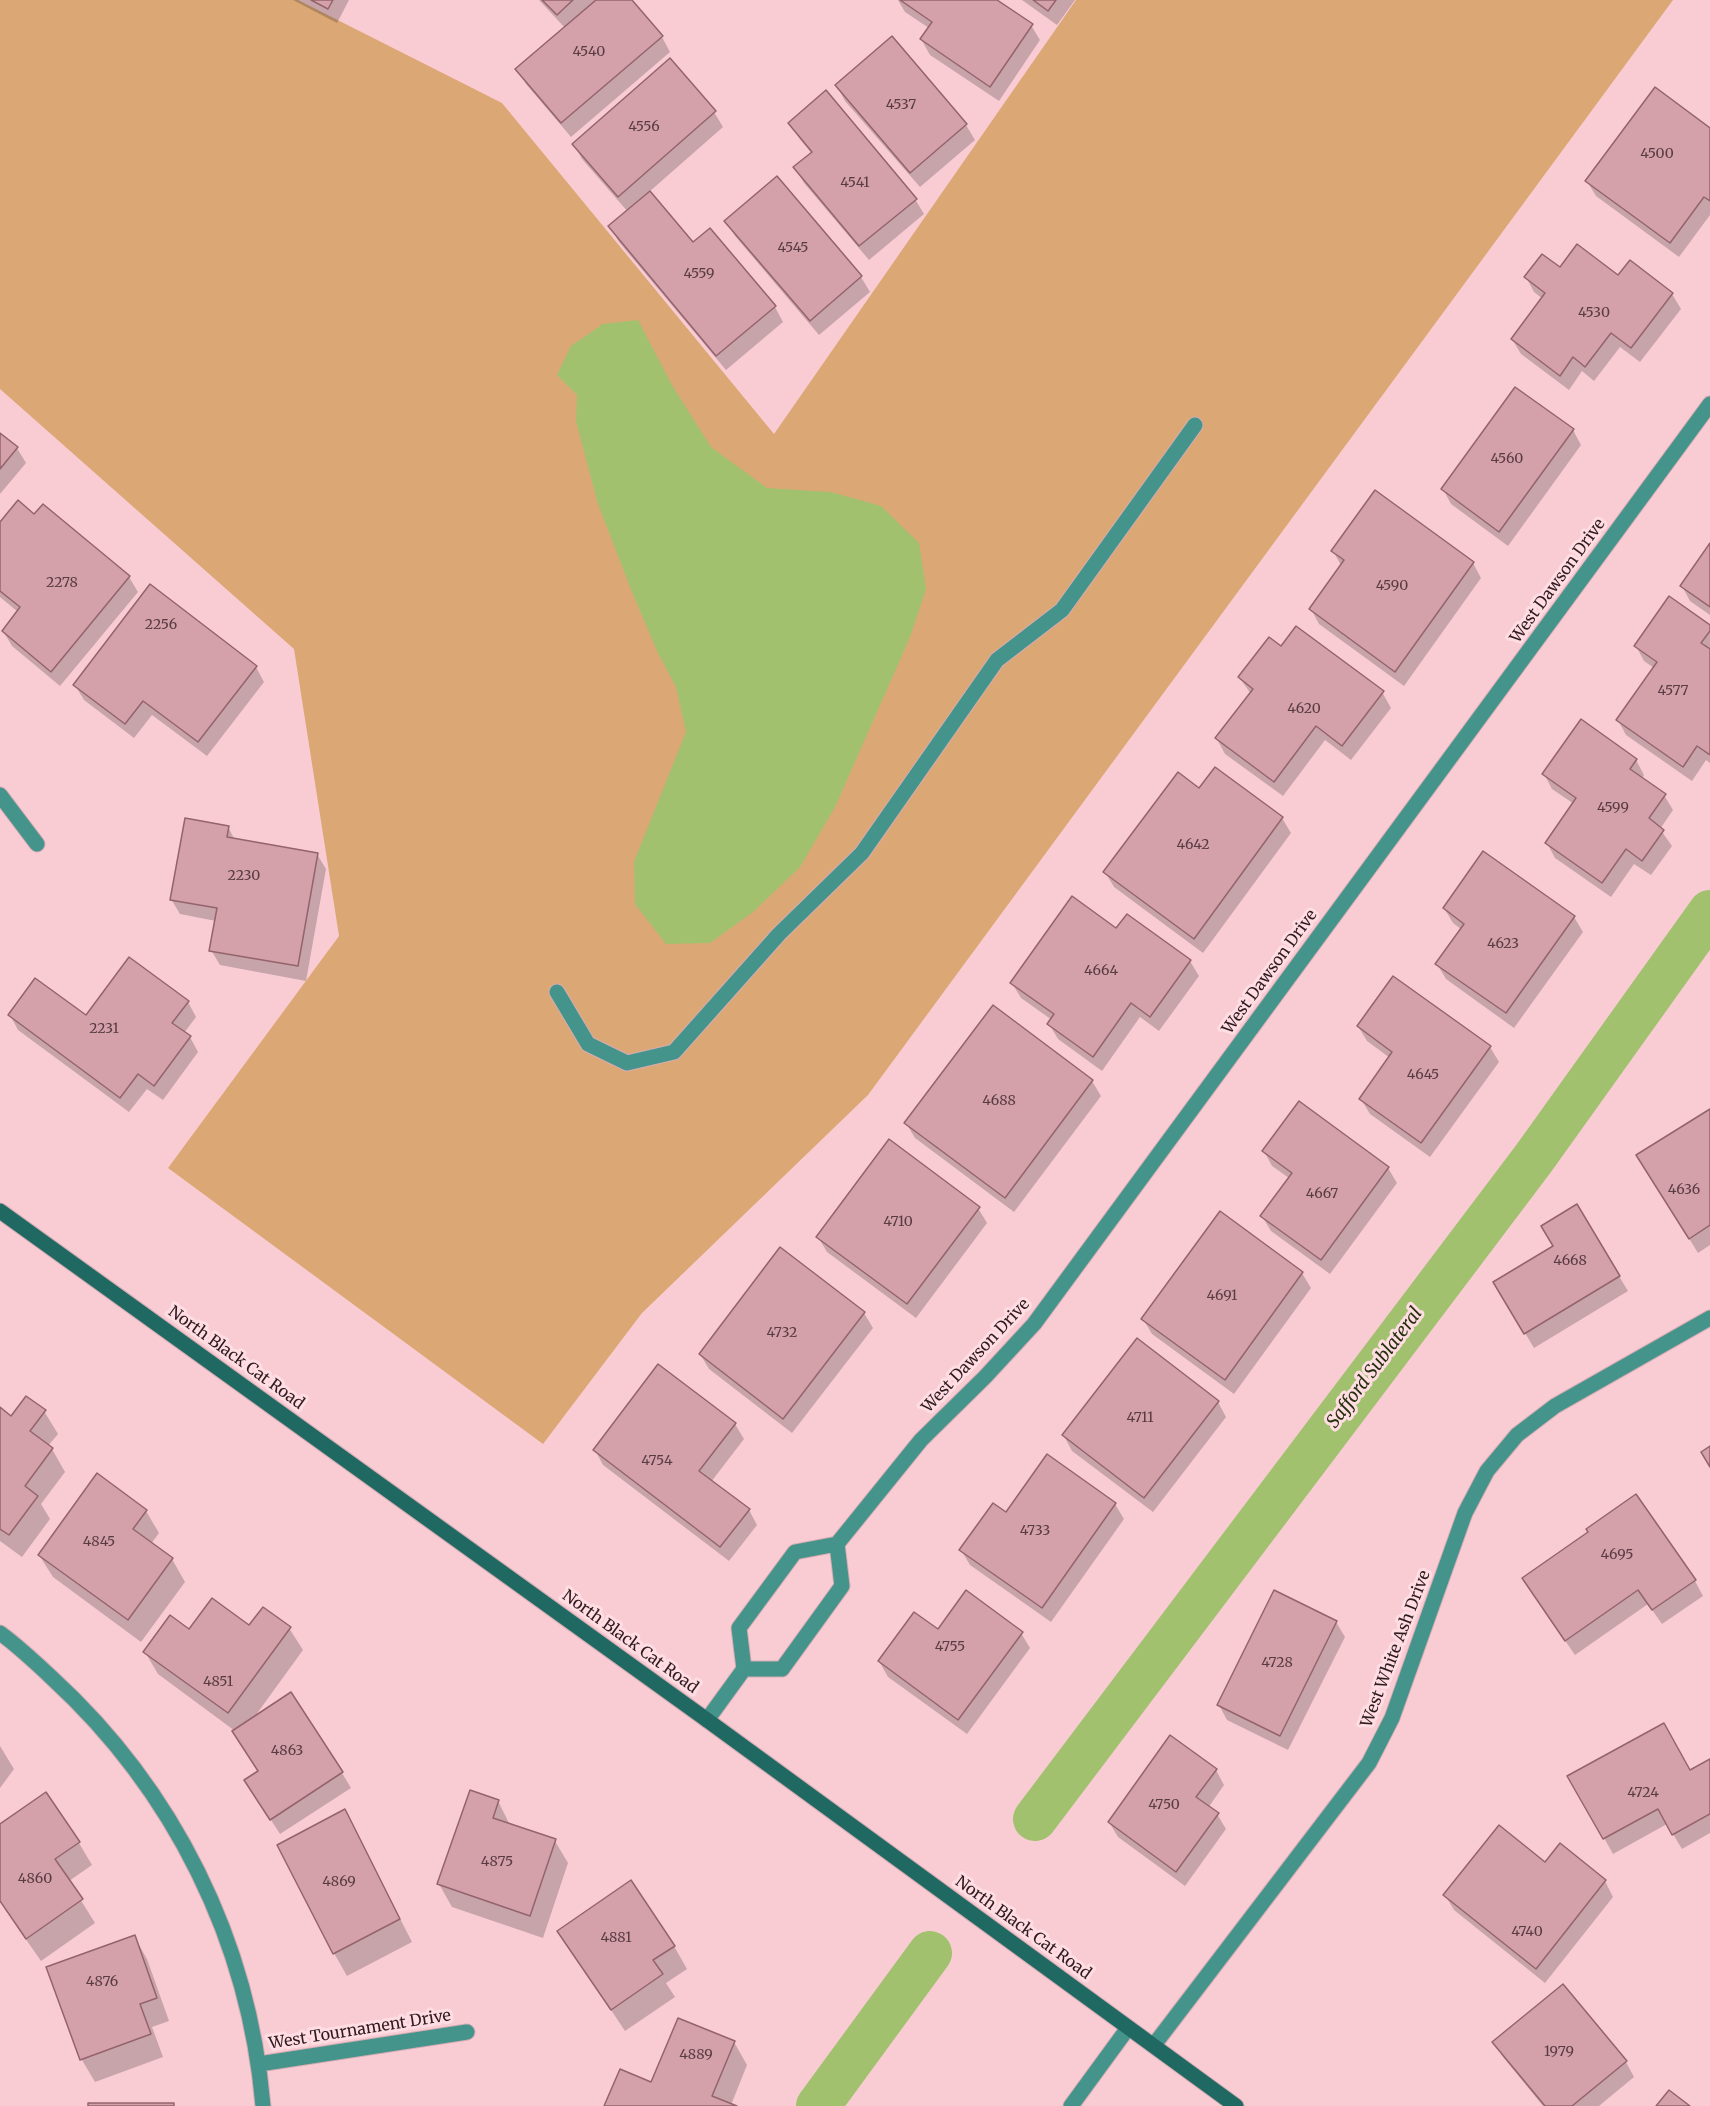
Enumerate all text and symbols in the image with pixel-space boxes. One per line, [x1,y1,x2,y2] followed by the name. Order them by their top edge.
[573,44,605,60] house number: 4540
[886,97,916,113] house number: 4537
[628,119,660,135] house number: 4556
[1640,146,1674,162] house number: 4500
[840,175,870,191] house number: 4541
[778,240,808,256] house number: 4545
[683,266,715,282] house number: 4559
[1578,305,1610,321] house number: 4530
[1491,451,1523,467] house number: 4560
[1506,515,1610,647] street label: West Dawson Drive
[46,575,78,591] house number: 2278
[1376,578,1408,594] house number: 4590
[145,617,177,633] house number: 2256
[1658,683,1688,699] house number: 4577
[1287,701,1321,717] house number: 4620
[1597,800,1629,816] house number: 4599
[1176,837,1210,853] house number: 4642
[228,868,260,884] house number: 2230
[1218,906,1322,1038] street label: West Dawson Drive
[1487,936,1519,952] house number: 4623
[1084,963,1118,979] house number: 4664
[89,1021,119,1037] house number: 2231
[1407,1067,1439,1083] house number: 4645
[982,1093,1016,1109] house number: 4688
[1668,1182,1700,1198] house number: 4636
[1306,1186,1338,1202] house number: 4667
[883,1214,913,1230] house number: 4710
[1553,1253,1587,1269] house number: 4668
[1207,1288,1237,1304] house number: 4691
[918,1295,1034,1417] street label: West Dawson Drive
[164,1302,308,1414] street label: North Black Cat Road
[1323,1303,1427,1433] water label: Safford Sublateral
[767,1325,797,1341] house number: 4732
[1126,1410,1154,1426] house number: 4711
[641,1453,673,1469] house number: 4754
[1020,1523,1050,1539] house number: 4733
[83,1534,115,1550] house number: 4845
[1601,1547,1633,1563] house number: 4695
[1357,1568,1435,1730] street label: West White Ash Drive
[558,1586,702,1698] street label: North Black Cat Road
[935,1639,965,1655] house number: 4755
[1261,1655,1293,1671] house number: 4728
[203,1674,233,1690] house number: 4851
[271,1743,303,1759] house number: 4863
[1627,1785,1659,1801] house number: 4724
[1148,1797,1180,1813] house number: 4750
[481,1854,513,1870] house number: 4875
[18,1871,52,1887] house number: 4860
[951,1872,1095,1984] street label: North Black Cat Road
[322,1874,356,1890] house number: 4869
[1511,1924,1543,1940] house number: 4740
[600,1930,632,1946] house number: 4881
[86,1974,118,1990] house number: 4876
[268,2006,452,2054] street label: West Tournament Drive
[1544,2044,1574,2060] house number: 1979
[679,2047,713,2063] house number: 4889

